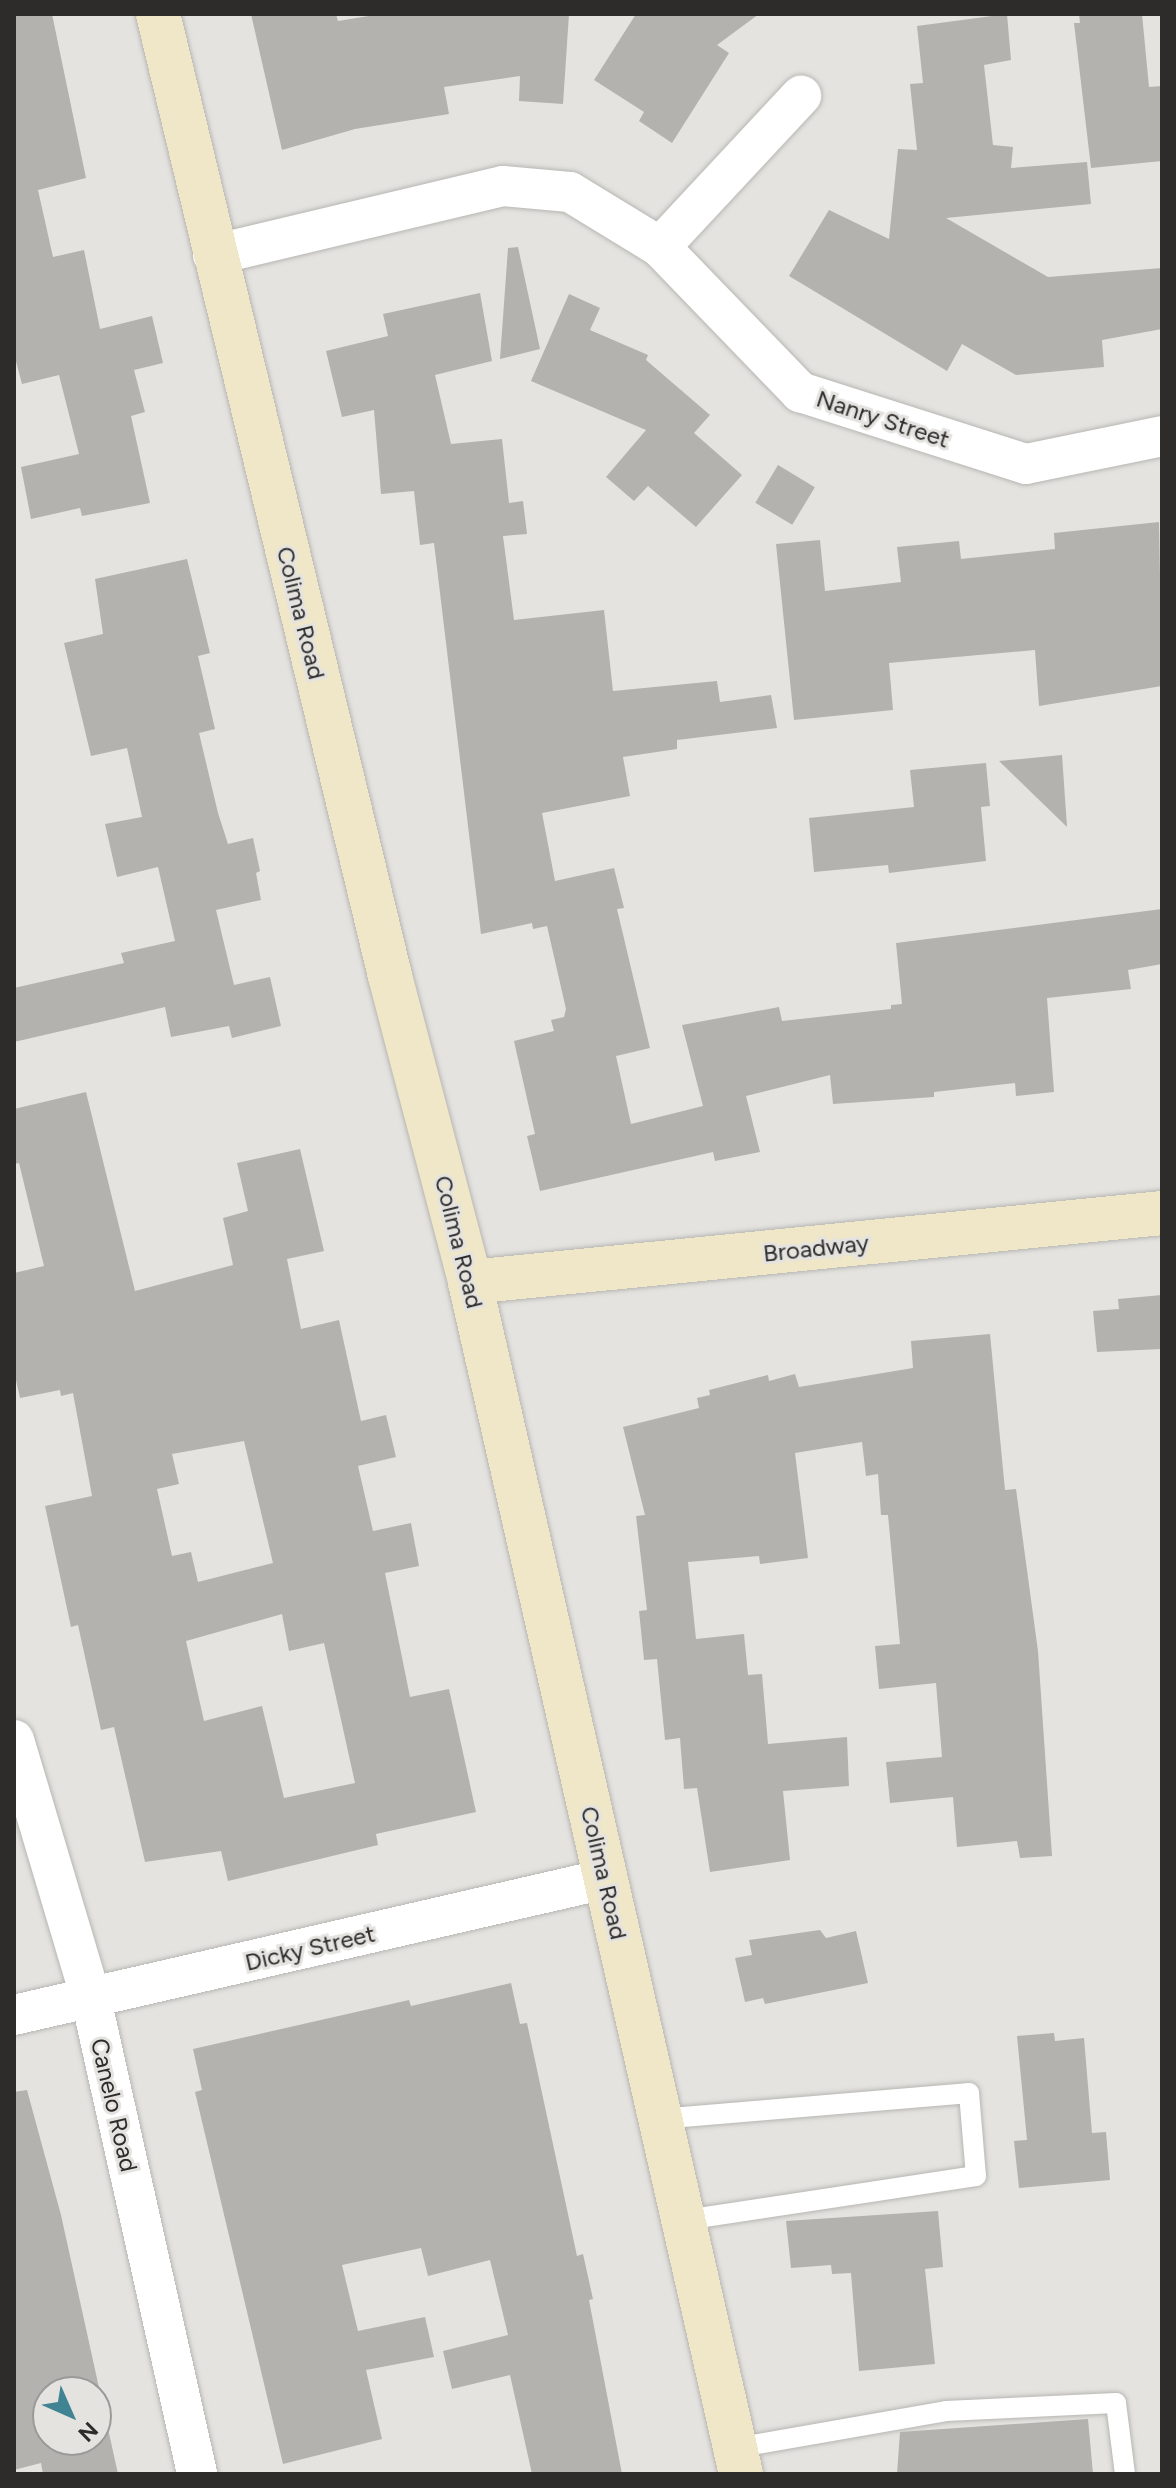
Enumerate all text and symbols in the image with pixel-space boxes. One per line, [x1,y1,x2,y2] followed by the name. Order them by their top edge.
[813,384,953,454] street label: Nanry Street
[271,544,331,682] street label: Colima Road
[429,1173,489,1311] street label: Colima Road
[762,1228,870,1268] street label: Broadway
[575,1804,633,1942] street label: Colima Road
[242,1919,378,1977] street label: Dicky Street
[85,2035,143,2175] street label: Canelo Road
[32,2376,112,2456] north arrow
[72,2416,103,2447] text: N

